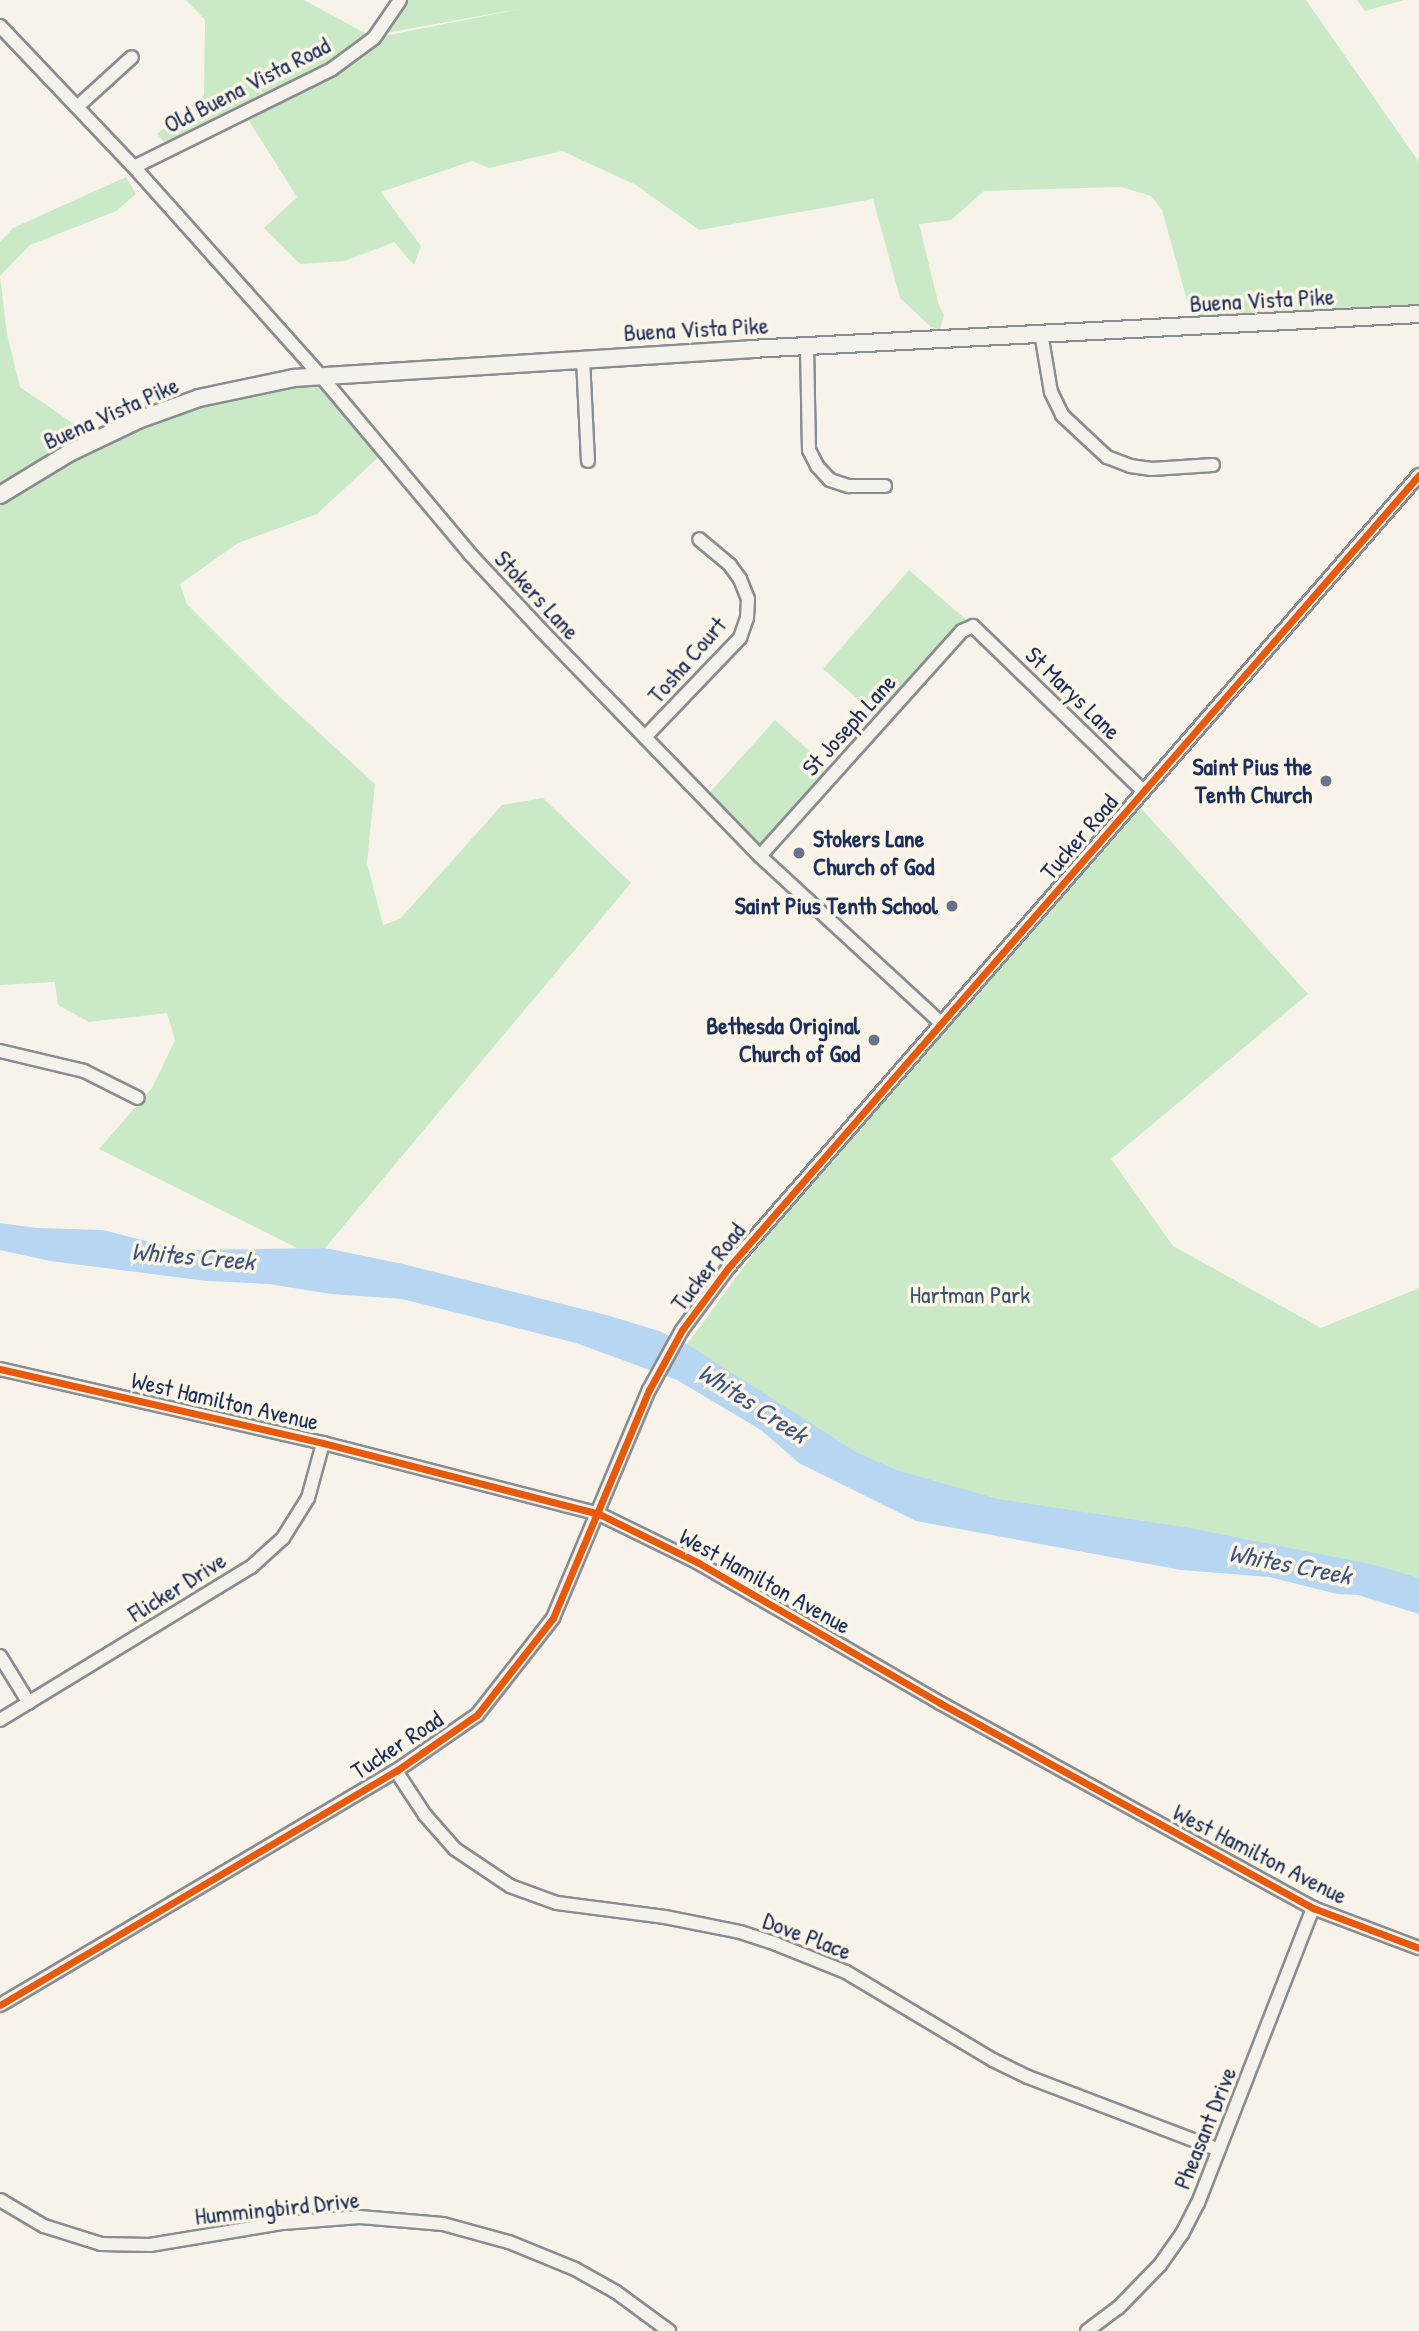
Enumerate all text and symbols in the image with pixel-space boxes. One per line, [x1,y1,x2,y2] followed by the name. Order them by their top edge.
[159,31,335,139] street label: Old Buena Vista Road
[1189,282,1335,318] street label: Buena Vista Pike
[623,311,769,347] street label: Buena Vista Pike
[39,370,183,456] street label: Buena Vista Pike
[489,545,585,645] street label: Stokers Lane
[642,611,732,709] street label: Tosha Court
[1019,640,1127,746] street label: St Marys Lane
[796,668,902,782] street label: St Joseph Lane
[1192,753,1312,809] place label: Saint Pius the Tenth Church
[1318,773,1334,789] marker: Saint Pius the Tenth Church
[1034,788,1124,886] street label: Tucker Road
[813,825,934,881] place label: Stokers Lane Church of God
[791,845,807,861] marker: Stokers Lane Church of God
[735,892,938,920] place label: Saint Pius Tenth School
[944,898,960,914] marker: Saint Pius Tenth School
[706,1012,860,1068] place label: Bethesda Original Church of God
[866,1032,882,1048] marker: Bethesda Original Church of God
[665,1217,751,1317] street label: Tucker Road
[130,1235,256,1277] water label: Whites Creek
[910,1281,1030,1309] park label: Hartman Park
[693,1356,813,1450] water label: Whites Creek
[129,1365,321,1437] street label: West Hamilton Avenue
[674,1522,856,1640] street label: West Hamilton Avenue
[1226,1537,1354,1591] water label: Whites Creek
[123,1546,231,1628] street label: Flicker Drive
[346,1705,448,1785] street label: Tucker Road
[1168,1798,1352,1910] street label: West Hamilton Avenue
[759,1906,855,1966] street label: Dove Place
[1167,2063,1243,2193] street label: Pheasant Drive
[193,2185,361,2231] street label: Hummingbird Drive

